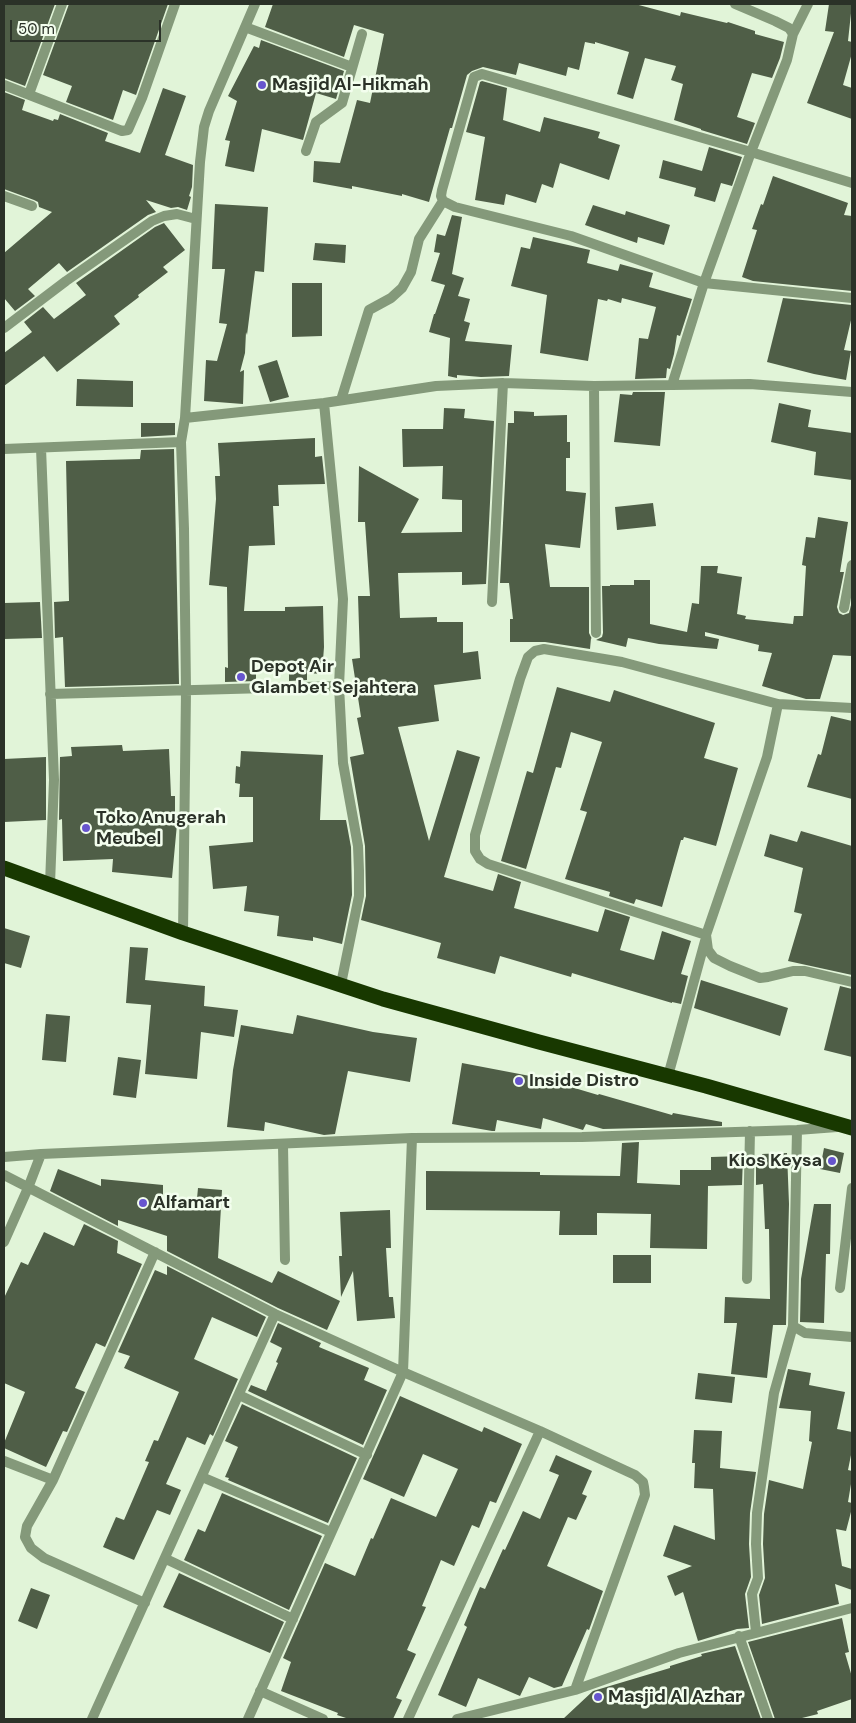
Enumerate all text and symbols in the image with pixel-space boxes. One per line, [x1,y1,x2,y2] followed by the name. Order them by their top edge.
[12,10,164,42] scale bar
[18,19,55,39] text: 50 m
[272,74,429,96] place label: Masjid Al-Hikmah
[256,79,268,91] marker: Masjid Al-Hikmah
[251,656,416,699] place label: Depot Air Glambet Sejahtera
[235,671,247,683] marker: Depot Air Glambet Sejahtera
[96,807,226,850] place label: Toko Anugerah Meubel
[80,822,92,834] marker: Toko Anugerah Meubel
[529,1070,639,1092] place label: Inside Distro
[513,1075,525,1087] marker: Inside Distro
[729,1150,822,1172] place label: Kios Keysa
[826,1155,838,1167] marker: Kios Keysa
[153,1192,230,1214] place label: Alfamart
[137,1197,149,1209] marker: Alfamart
[608,1686,742,1708] place label: Masjid Al Azhar
[592,1691,604,1703] marker: Masjid Al Azhar

